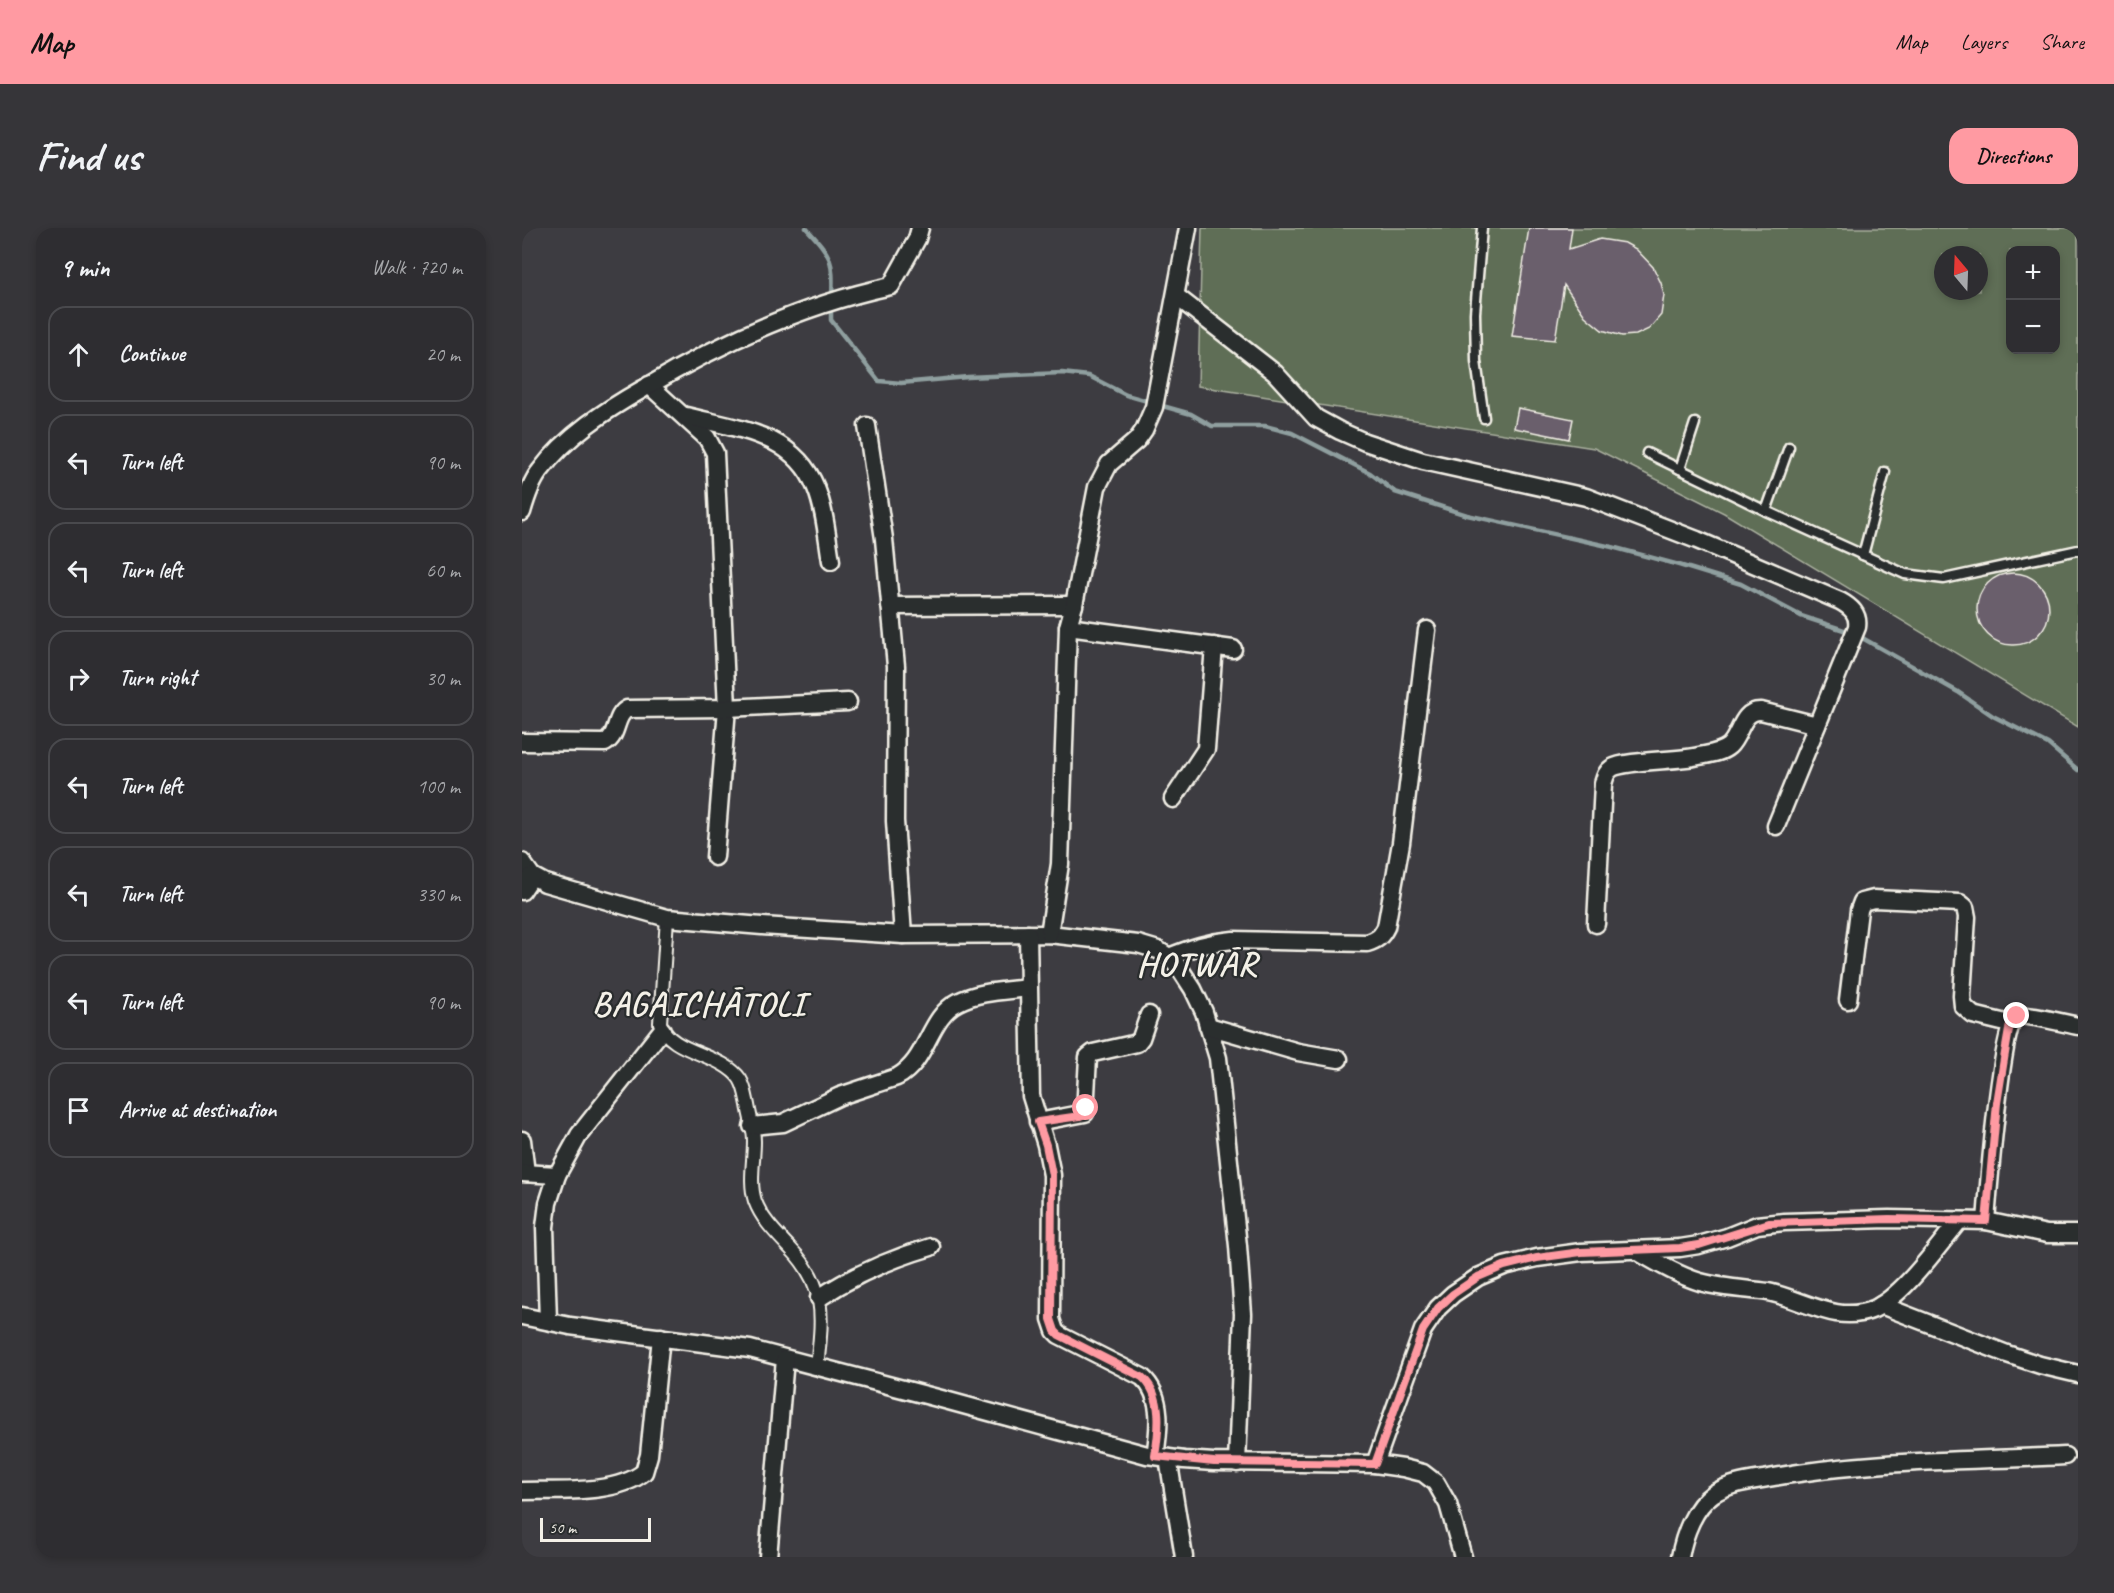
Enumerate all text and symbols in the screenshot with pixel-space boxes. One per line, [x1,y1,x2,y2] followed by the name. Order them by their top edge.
[30,25,73,60] text: Map
[1895,29,1928,55] text: Map
[1961,29,2007,55] text: Layers
[2040,29,2084,55] text: Share
[1949,128,2078,184] button: Directions
[36,130,141,183] text: Find us
[1934,246,1988,300] north arrow
[2006,246,2060,354] map controls
[2006,246,2060,300] button: +
[60,251,110,284] text: 9 min
[372,255,462,280] text: Walk · 720 m
[2006,300,2060,354] button: −
[62,338,95,371] icon: ahead
[119,340,185,368] text: Continue
[426,342,460,367] text: 20 m
[62,446,95,479] icon: left
[119,448,183,476] text: Turn left
[426,450,460,475] text: 90 m
[62,554,95,587] icon: left
[119,556,183,584] text: Turn left
[426,558,460,583] text: 60 m
[62,662,95,695] icon: right
[119,664,196,692] text: Turn right
[426,666,460,691] text: 30 m
[62,770,95,803] icon: left
[119,772,183,800] text: Turn left
[417,774,460,799] text: 100 m
[62,878,95,911] icon: left
[119,880,183,908] text: Turn left
[417,882,460,907] text: 330 m
[1137,942,1260,985] district label: HOTWĀR
[592,982,811,1025] district label: BAGAICHĀTOLI
[62,986,95,1019] icon: left
[119,988,183,1016] text: Turn left
[426,990,460,1015] text: 90 m
[2003,1002,2029,1028] route end
[62,1094,95,1127] icon: arrive
[1072,1094,1098,1120] route start
[119,1096,276,1124] text: Arrive at destination
[540,1515,651,1542] scale bar
[549,1518,576,1538] text: 50 m

